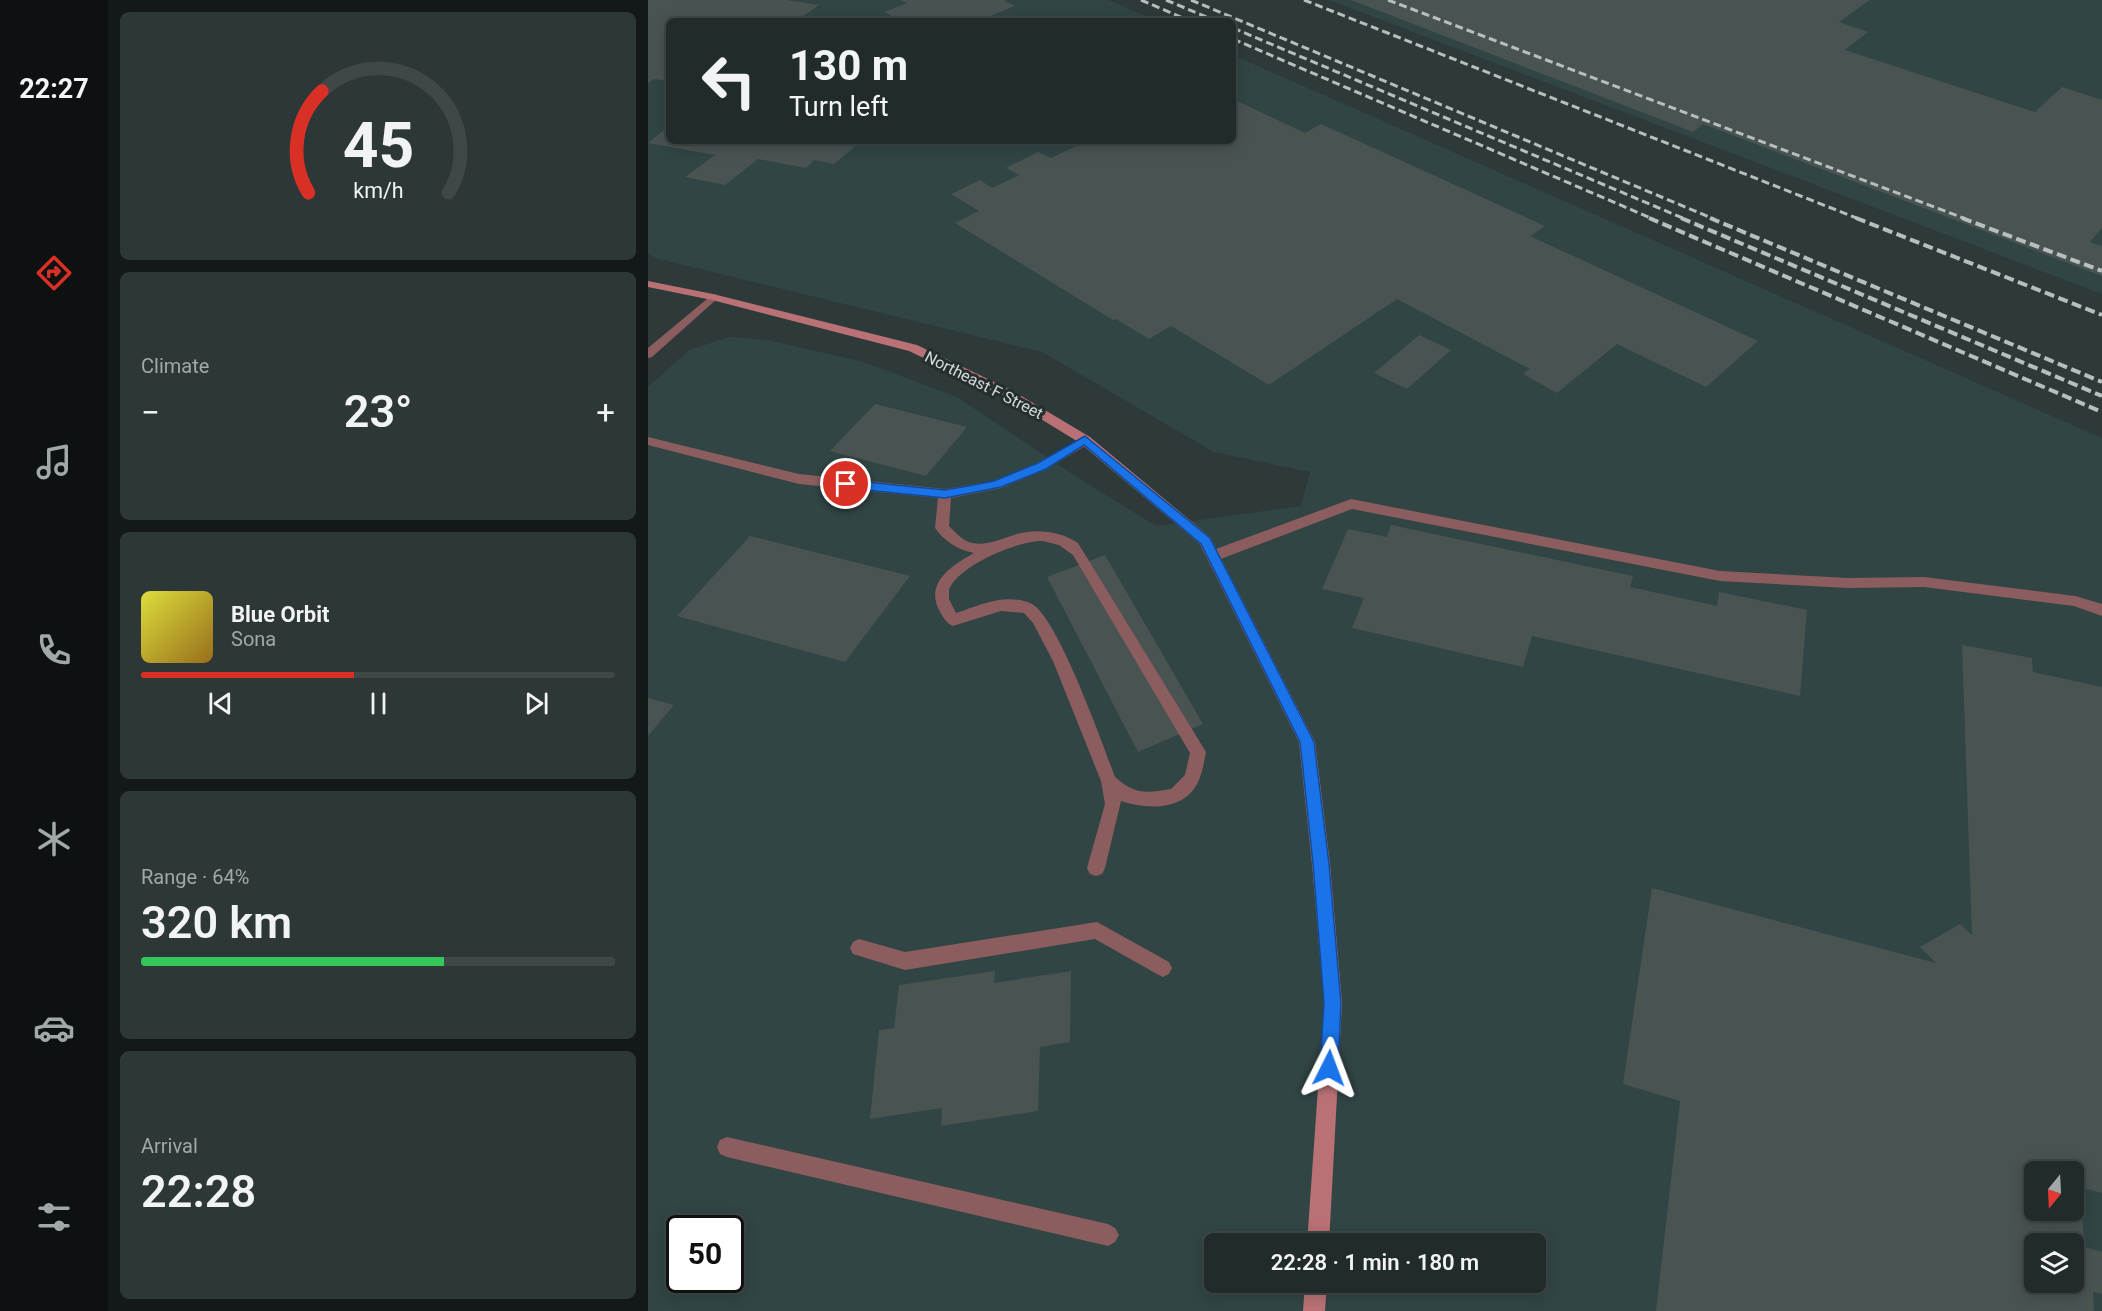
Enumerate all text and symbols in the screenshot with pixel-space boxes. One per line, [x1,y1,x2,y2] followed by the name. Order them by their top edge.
[789,41,908,90] text: 130 m
[690,42,768,120] icon: left
[19,73,89,105] text: 22:27
[789,91,889,123] text: Turn left
[342,109,414,182] text: 45
[353,178,403,203] text: km/h
[33,252,75,294] icon: directions
[922,347,1046,423] street label: Northeast F Street
[141,354,209,378] text: Climate
[344,385,412,438] text: 23°
[141,393,160,432] text: −
[596,393,615,432] text: +
[33,441,75,483] icon: music
[820,458,871,509] pin
[829,467,862,500] icon: arrive
[231,602,329,627] text: Blue Orbit
[231,627,276,651] text: Sona
[33,629,75,671] icon: phone
[204,687,237,720] icon: previous
[362,687,395,720] icon: pause
[520,687,553,720] icon: next
[33,818,75,860] icon: climate
[141,865,249,889] text: Range · 64%
[141,896,292,949] text: 320 km
[33,1007,75,1049] icon: car
[1297,1036,1361,1100] position arrow
[141,1134,198,1158] text: Arrival
[2024,1161,2084,1221] north arrow
[2024,1161,2084,1293] map controls
[141,1165,256,1218] text: 22:28
[33,1196,75,1238] icon: filters
[666,1215,744,1293] speed limit sign: 50
[2024,1233,2084,1293] button: layers
[1271,1250,1479,1275] text: 22:28 · 1 min · 180 m

